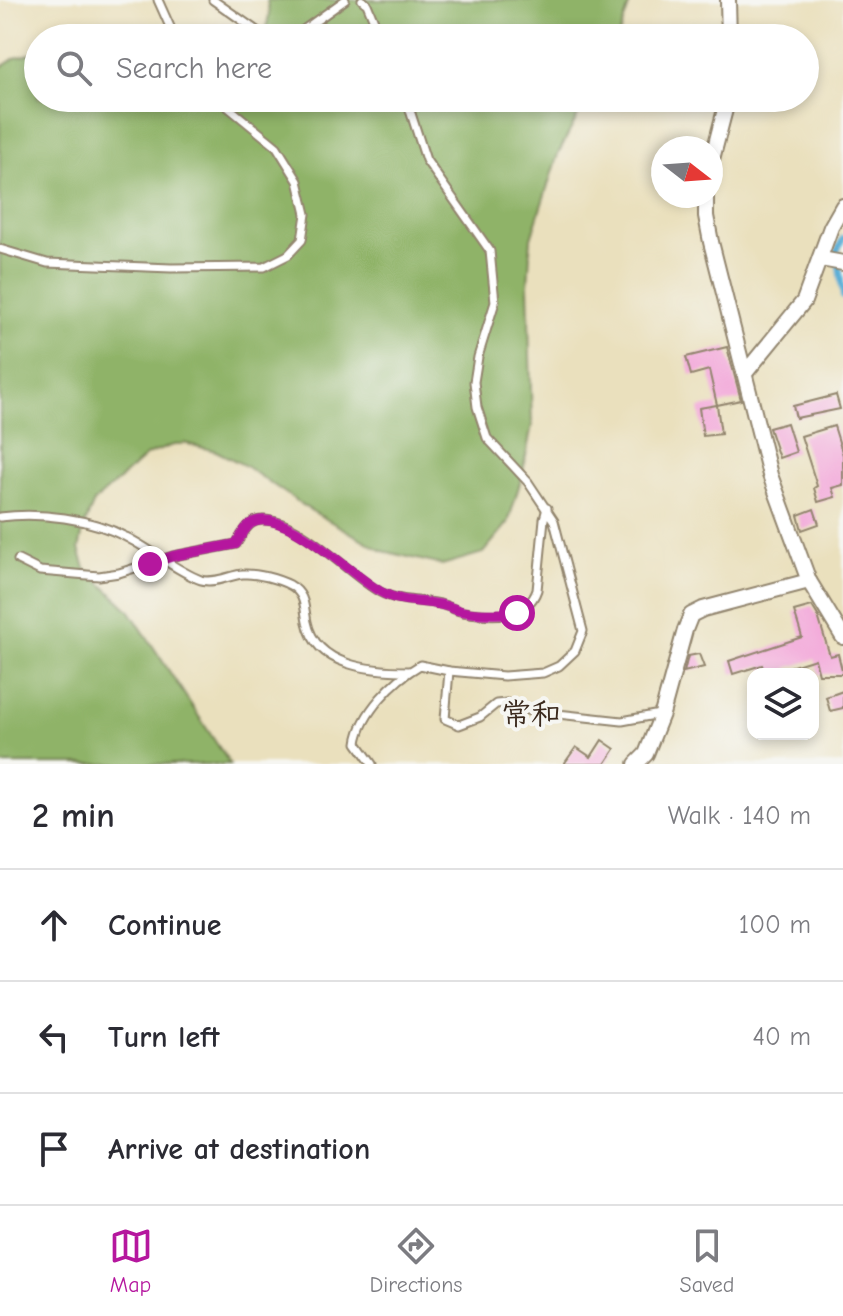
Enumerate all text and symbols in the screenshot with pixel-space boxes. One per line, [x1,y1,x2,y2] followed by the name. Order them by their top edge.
[24,24,819,112] search box
[52,46,96,90] icon: search
[116,51,272,86] text: Search here
[651,136,723,208] north arrow
[132,546,168,582] route end
[499,595,535,631] route start
[747,668,819,740] map controls
[747,668,819,740] button: layers
[501,697,561,732] district label: 常和
[32,796,115,836] text: 2 min
[668,801,811,831] text: Walk · 140 m
[32,903,76,947] icon: ahead
[108,908,222,943] text: Continue
[739,910,811,940] text: 100 m
[32,1015,76,1059] icon: left
[108,1020,220,1055] text: Turn left
[752,1022,811,1052] text: 40 m
[32,1127,76,1171] icon: arrive
[108,1132,370,1167] text: Arrive at destination
[109,1224,153,1298] tab: Map
[370,1224,463,1298] tab: Directions
[680,1224,734,1298] tab: Saved

